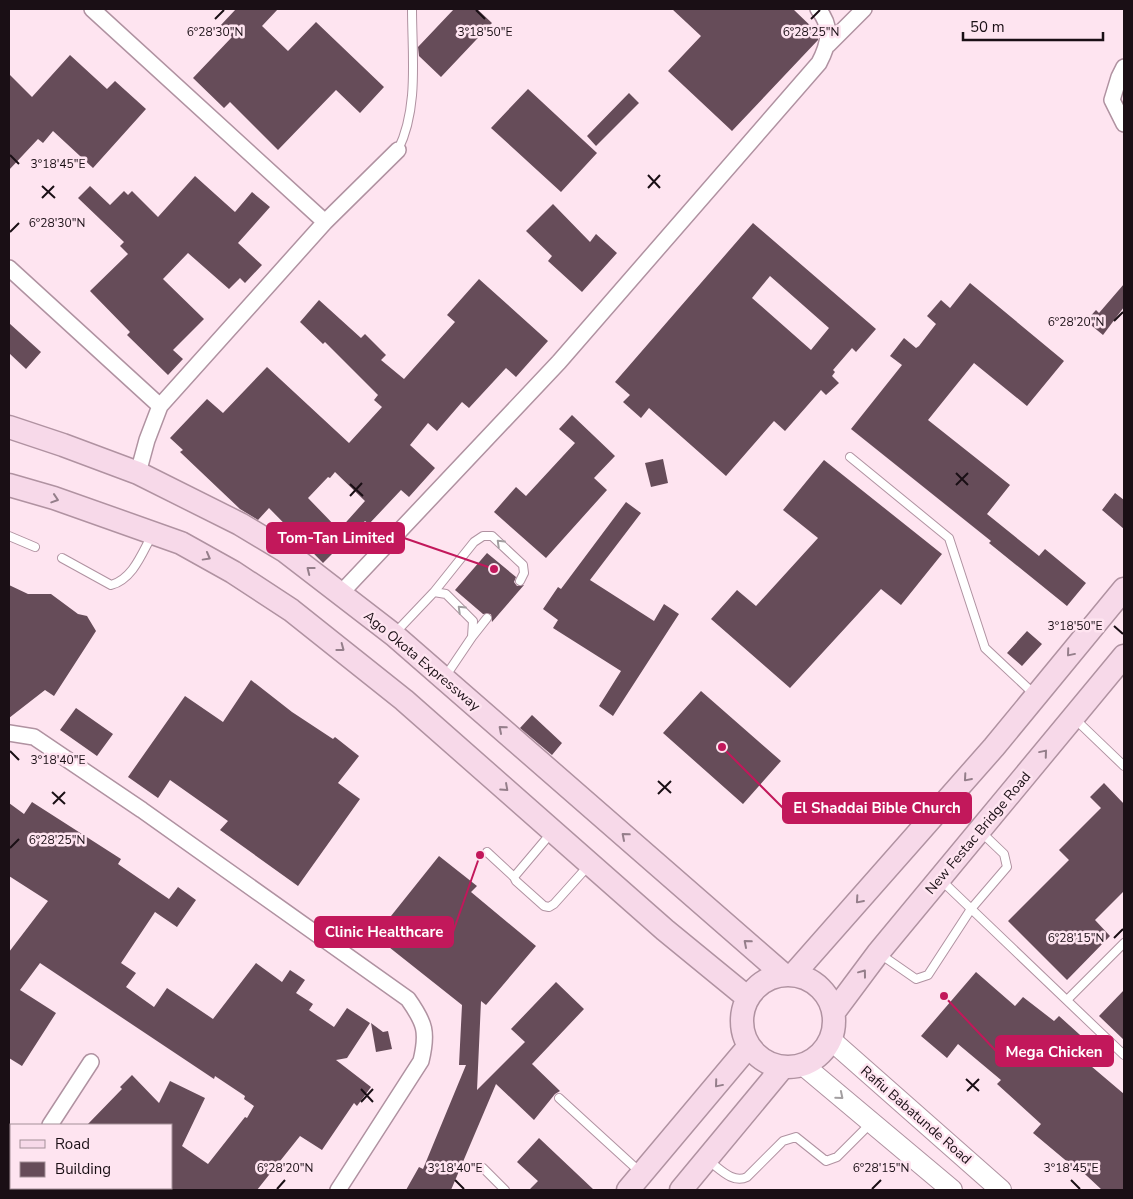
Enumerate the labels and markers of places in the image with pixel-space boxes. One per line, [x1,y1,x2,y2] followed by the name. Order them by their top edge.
[267,523,404,553] callout: Tom-Tan Limited
[783,793,971,823] callout: El Shaddai Bible Church
[315,917,453,947] callout: Clinic Healthcare
[996,1036,1113,1066] callout: Mega Chicken

